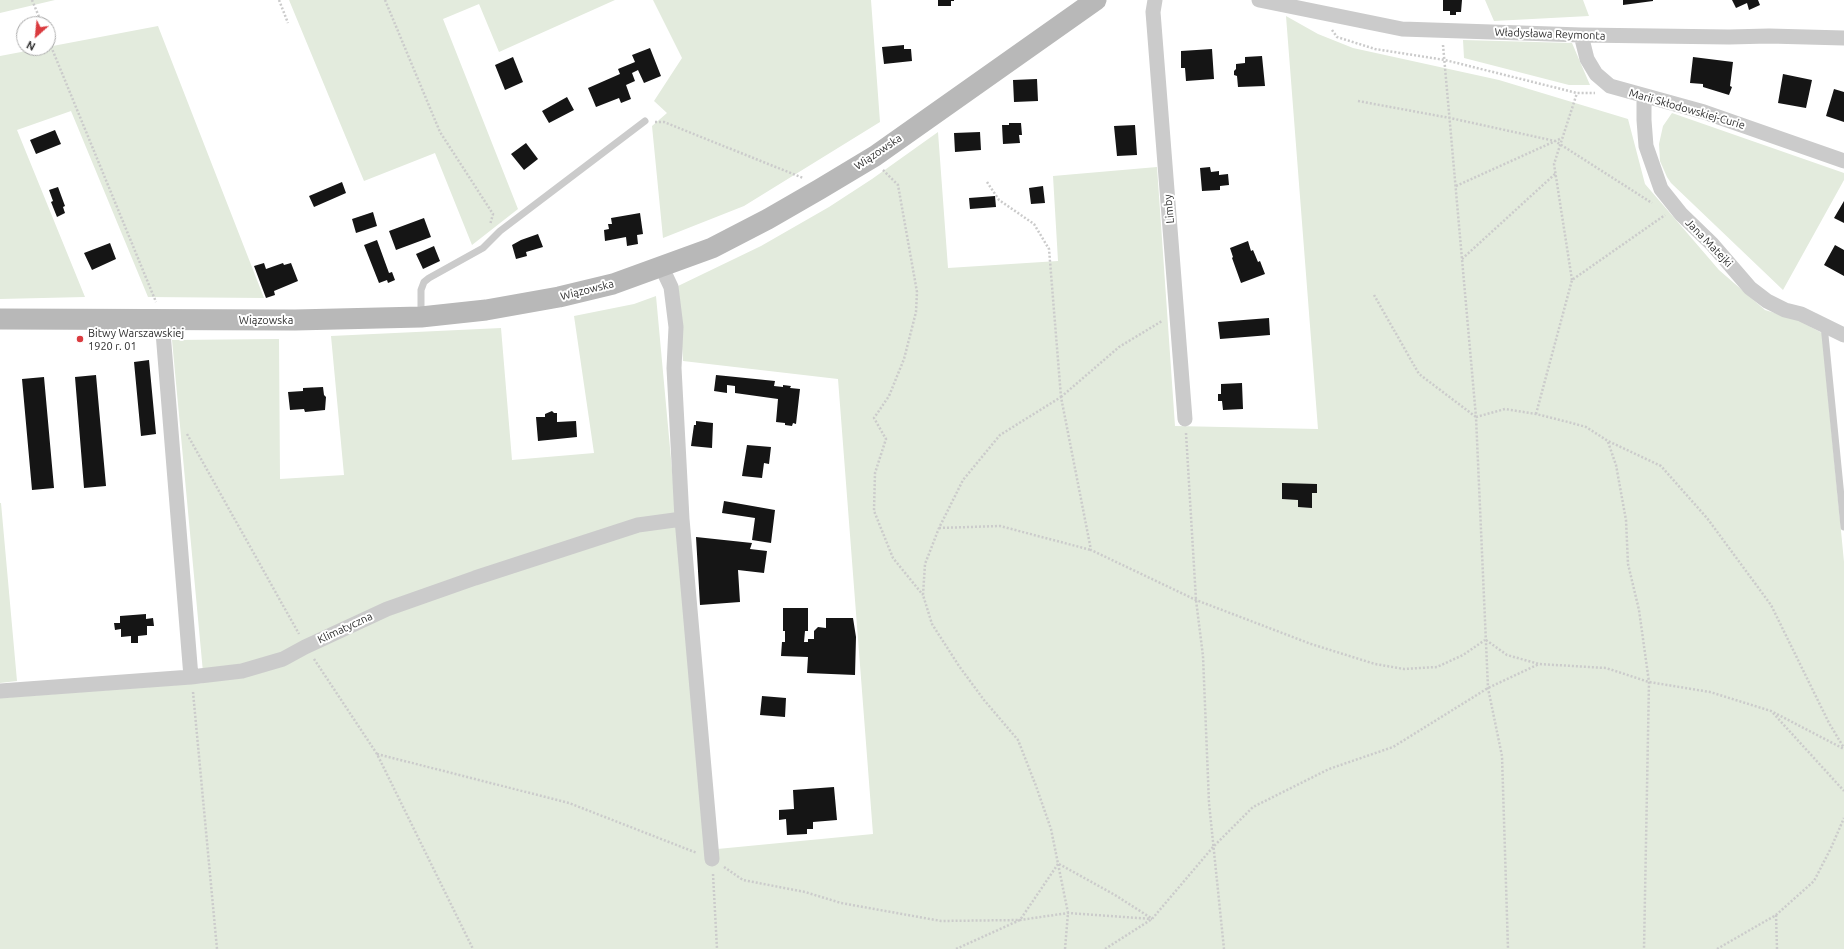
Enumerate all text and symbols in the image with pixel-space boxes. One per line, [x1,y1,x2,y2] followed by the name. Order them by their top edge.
[16,16,56,56] north arrow
[1494,25,1606,43] street label: Władysława Reymonta
[25,39,37,53] text: N
[1627,86,1747,132] street label: Marii Skłodowskiej-Curie
[852,131,904,173] street label: Wiązowska
[1161,194,1177,224] street label: Limby
[1683,216,1735,270] street label: Jana Matejki
[559,277,615,303] street label: Wiązowska
[239,313,293,327] street label: Wiązowska
[88,326,184,352] place label: Bitwy Warszawskiej 1920 r. 01
[75,334,85,344] marker: Bitwy Warszawskiej 1920 r. 01
[315,610,375,646] street label: Klimatyczna

